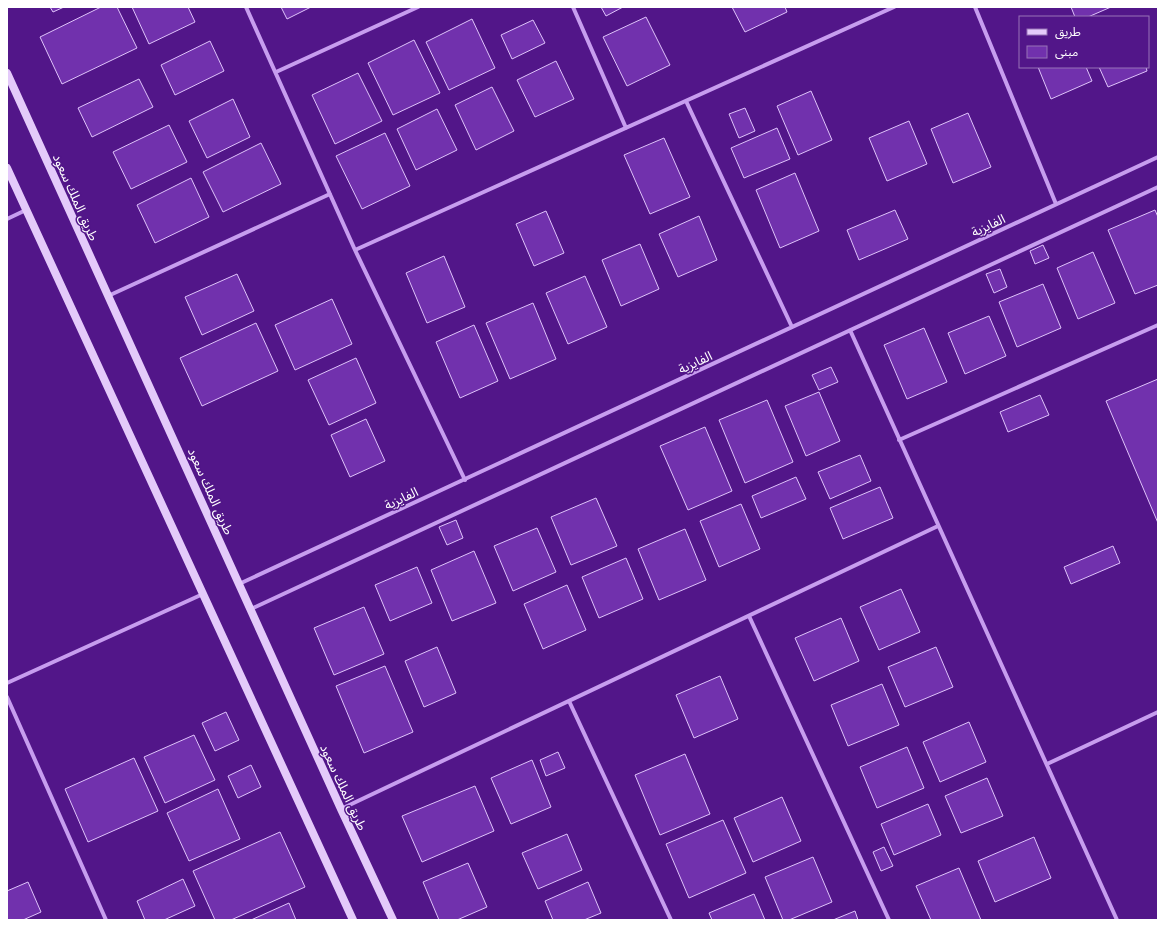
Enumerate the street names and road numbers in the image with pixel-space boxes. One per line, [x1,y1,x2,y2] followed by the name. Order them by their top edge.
[49,151,102,244] street label: طريق الملك سعود
[969,210,1008,240] street label: الفايزية
[676,347,715,377] street label: الفايزية
[184,445,237,538] street label: طريق الملك سعود
[382,483,421,513] street label: الفايزية
[316,741,371,833] street label: طريق الملك سعود

